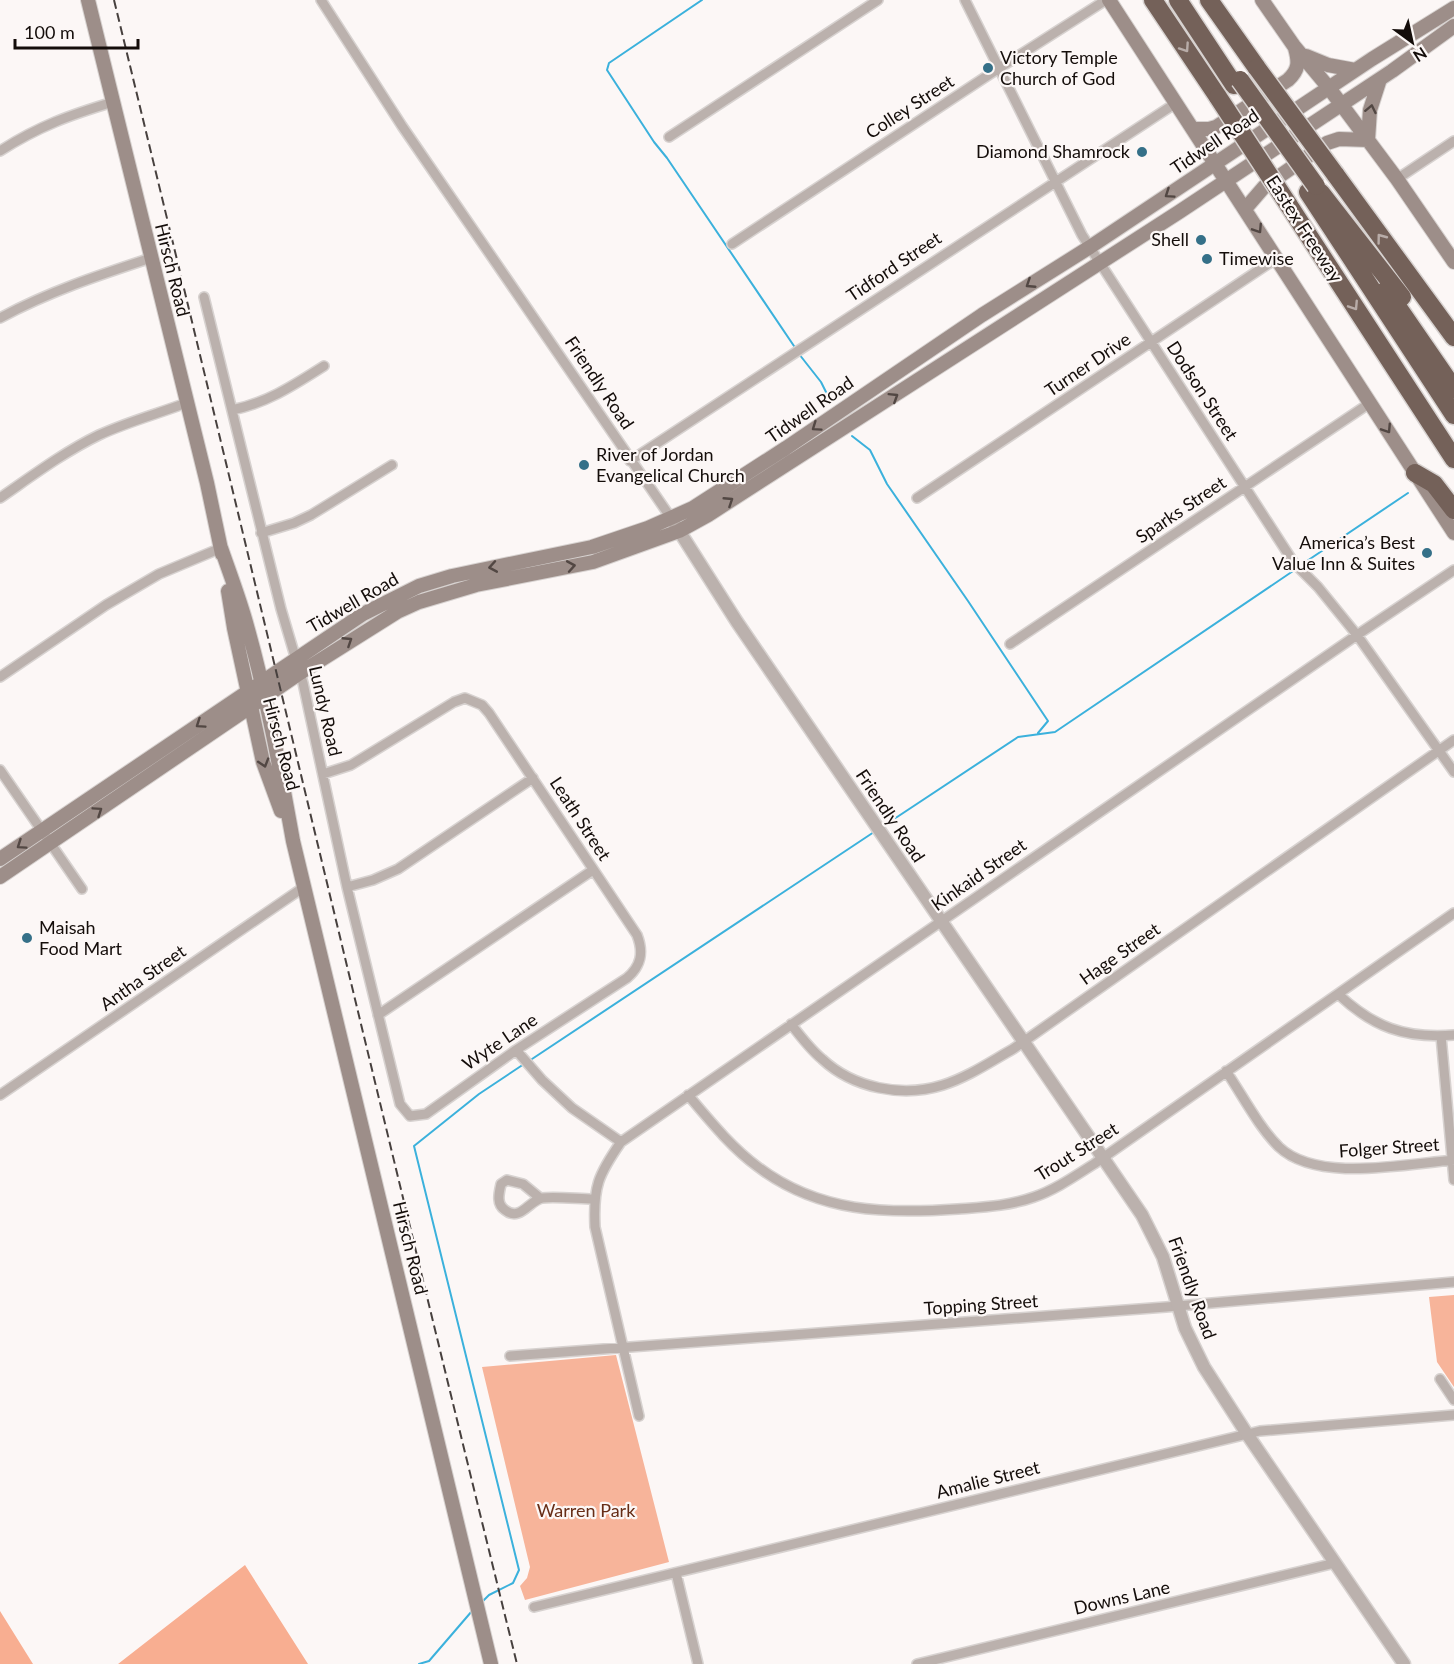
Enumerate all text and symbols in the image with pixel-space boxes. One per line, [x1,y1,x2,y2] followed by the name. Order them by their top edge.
[15,12,138,50] scale bar
[1382,12,1442,72] north arrow
[24,21,75,43] text: 100 m
[1178,42,1189,53] one-way arrow
[1410,44,1431,66] text: N
[1000,46,1118,89] place label: Victory Temple Church of God
[981,61,995,75] marker: Victory Temple Church of God
[861,69,958,143] street label: Colley Street
[1166,104,1263,179] street label: Tidwell Road
[1364,104,1377,114] one-way arrow
[976,140,1131,162] place label: Diamond Shamrock
[1135,145,1149,159] marker: Diamond Shamrock
[1262,171,1348,287] street label: Eastex Freeway
[1164,187,1175,198] one-way arrow
[151,221,195,319] street label: Hirsch Road
[1251,223,1262,234] one-way arrow
[842,226,945,306] street label: Tidford Street
[1151,228,1189,250] place label: Shell
[1194,233,1208,247] marker: Shell
[1378,233,1389,244] one-way arrow
[1219,247,1294,269] place label: Timewise
[1200,252,1214,266] marker: Timewise
[1026,276,1036,288] one-way arrow
[1347,300,1359,310] one-way arrow
[1040,327,1134,401] street label: Turner Drive
[561,332,639,433] street label: Friendly Road
[1163,337,1243,445] street label: Dodson Street
[762,371,857,447] street label: Tidwell Road
[888,392,898,404] one-way arrow
[811,420,822,431] one-way arrow
[1379,423,1391,433] one-way arrow
[596,443,745,486] place label: River of Jordan Evangelical Church
[577,458,591,472] marker: River of Jordan Evangelical Church
[1131,471,1230,547] street label: Sparks Street
[722,497,733,508] one-way arrow
[1272,531,1416,574] place label: America’s Best Value Inn & Suites
[1420,546,1434,560] marker: America’s Best Value Inn & Suites
[489,560,499,573] one-way arrow
[565,560,575,573] one-way arrow
[303,567,402,637] street label: Tidwell Road
[341,637,352,648] one-way arrow
[305,663,347,758] street label: Lundy Road
[259,695,305,793] street label: Hirsch Road
[195,717,206,728] one-way arrow
[257,757,269,768] one-way arrow
[852,765,930,866] street label: Friendly Road
[546,772,616,865] street label: Leath Street
[92,807,103,818] one-way arrow
[927,833,1031,915] street label: Kinkaid Street
[16,838,27,849] one-way arrow
[39,916,122,959] place label: Maisah Food Mart
[1075,917,1164,989] street label: Hage Street
[20,931,34,945] marker: Maisah Food Mart
[95,939,190,1015] street label: Antha Street
[458,1008,541,1074] street label: Wyte Lane
[1031,1117,1122,1185] street label: Trout Street
[1338,1132,1440,1161] street label: Folger Street
[389,1199,433,1297] street label: Hirsch Road
[1164,1233,1222,1342] street label: Friendly Road
[923,1289,1039,1319] street label: Topping Street
[934,1455,1042,1503] street label: Amalie Street
[537,1499,636,1521] park label: Warren Park
[1072,1575,1172,1619] street label: Downs Lane

